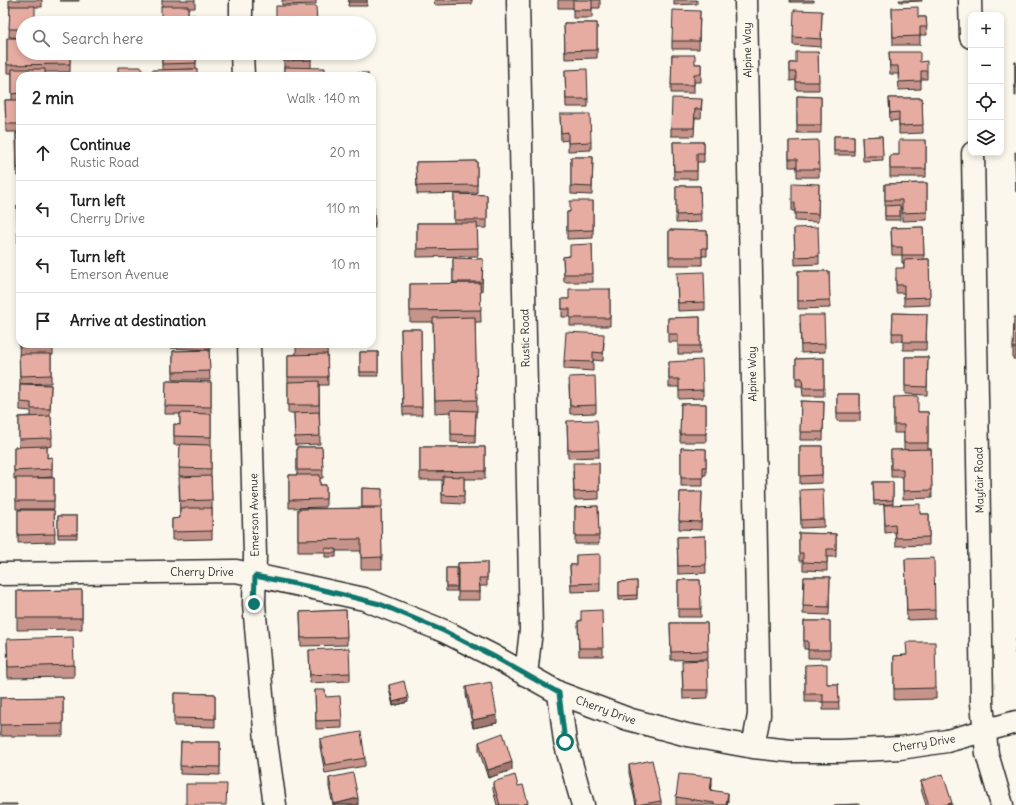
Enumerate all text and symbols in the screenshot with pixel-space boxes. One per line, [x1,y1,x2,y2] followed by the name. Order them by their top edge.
[968,12,1004,156] map controls
[968,12,1004,48] button: +
[16,16,376,60] search box
[740,22,754,78] street label: Alpine Way
[30,27,52,49] icon: search
[62,29,143,48] text: Search here
[968,48,1004,84] button: −
[968,84,1004,120] button: locate
[32,87,74,109] text: 2 min
[287,90,360,107] text: Walk · 140 m
[968,120,1004,156] button: layers
[70,135,131,154] text: Continue
[32,142,54,164] icon: ahead
[330,144,360,161] text: 20 m
[70,154,139,171] text: Rustic Road
[70,191,125,210] text: Turn left
[32,198,54,220] icon: left
[327,200,360,217] text: 110 m
[70,210,145,227] text: Cherry Drive
[70,247,125,266] text: Turn left
[32,254,54,276] icon: left
[332,256,360,273] text: 10 m
[70,266,169,283] text: Emerson Avenue
[517,308,533,367] street label: Rustic Road
[32,310,54,332] icon: arrive
[70,311,206,330] text: Arrive at destination
[745,346,759,402] street label: Alpine Way
[971,446,987,513] street label: Mayfair Road
[246,473,262,557] street label: Emerson Avenue
[170,565,234,579] street label: Cherry Drive
[245,595,263,613] route end
[574,693,638,727] street label: Cherry Drive
[892,731,956,755] street label: Cherry Drive
[556,733,574,751] route start

